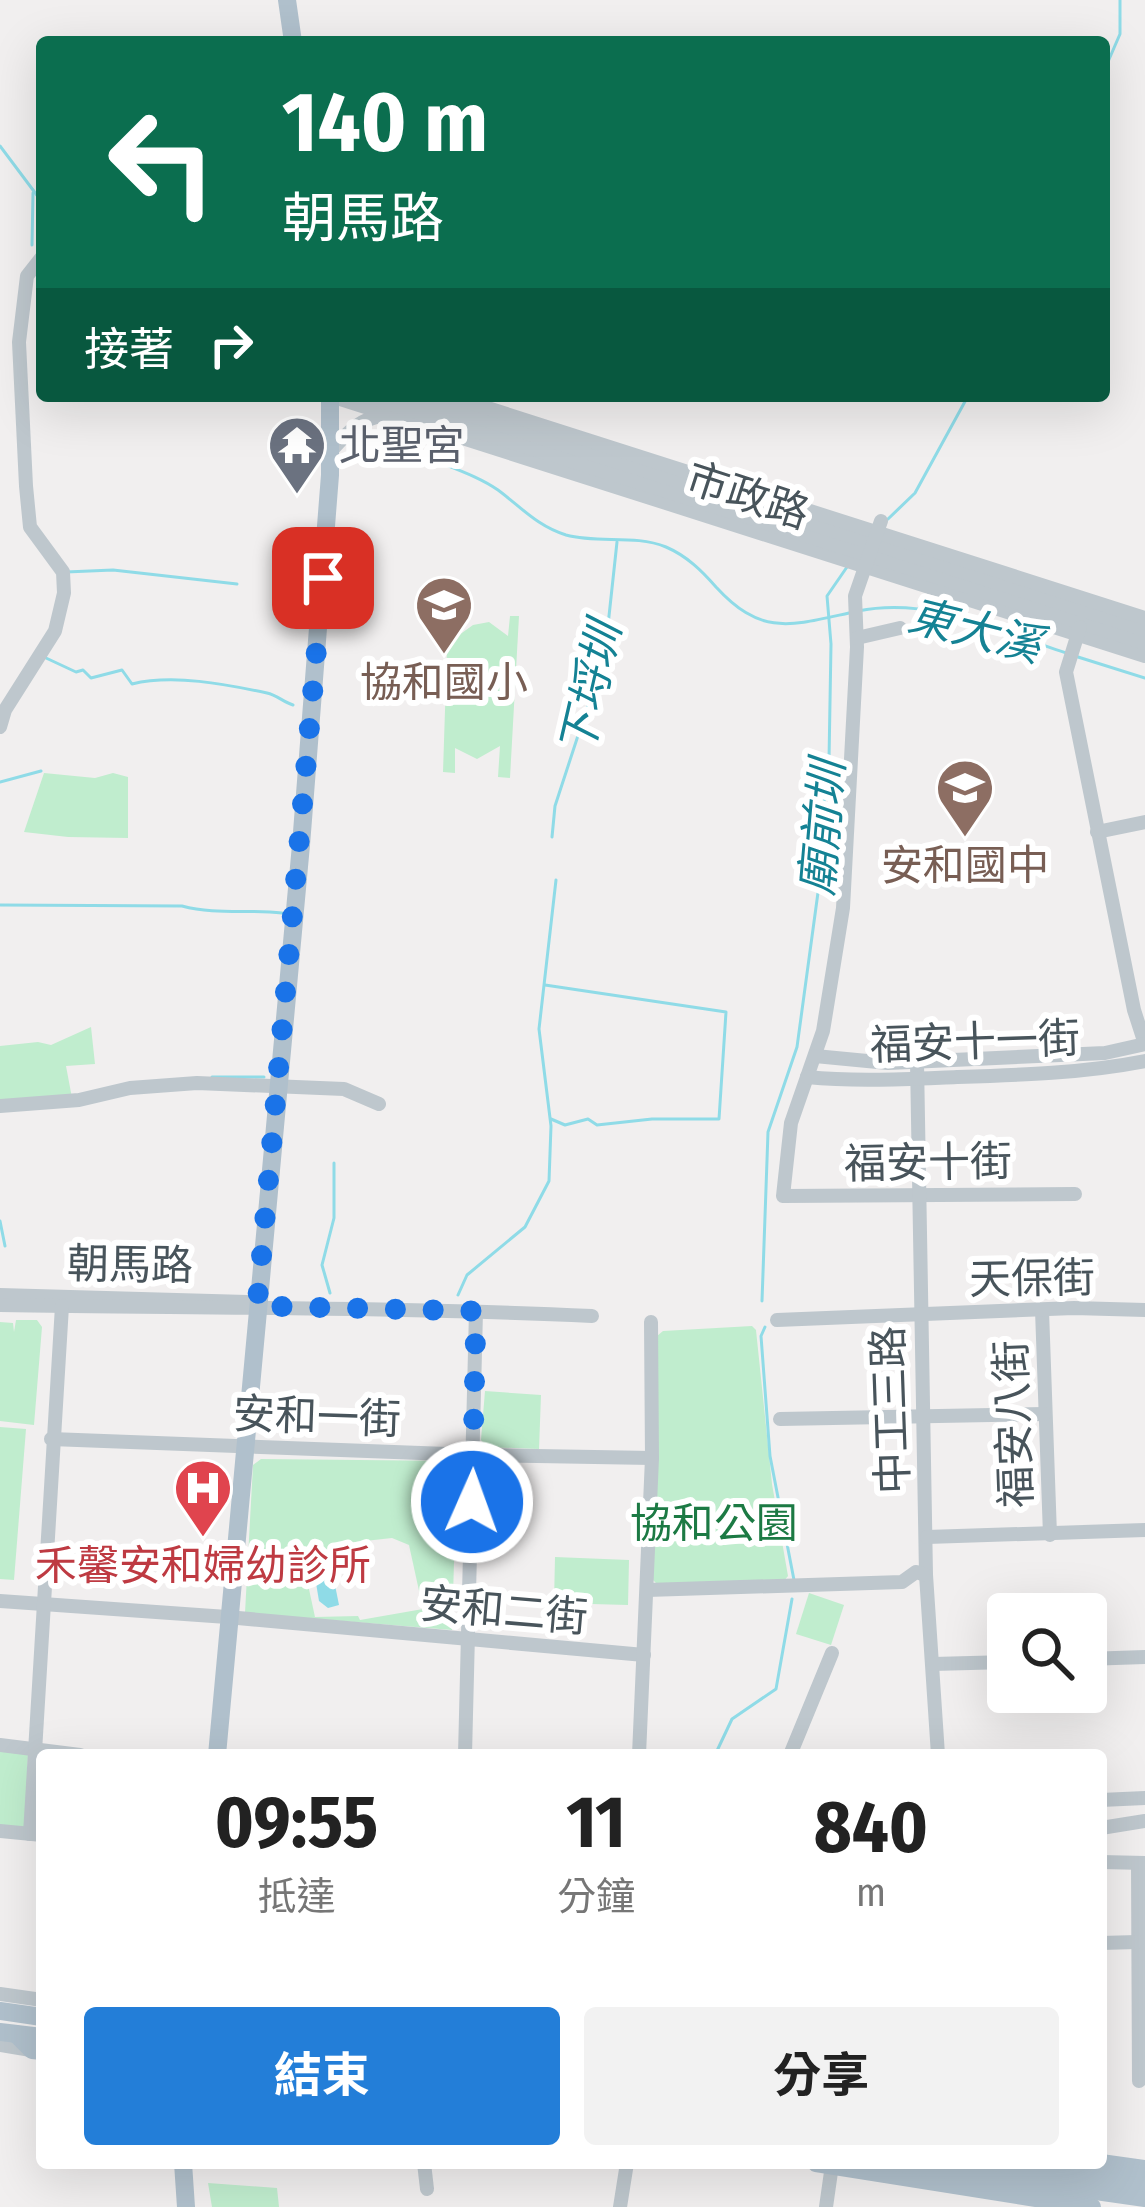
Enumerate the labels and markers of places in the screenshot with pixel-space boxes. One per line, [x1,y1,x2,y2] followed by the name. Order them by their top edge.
[266,414,328,496] temple icon: 北聖宮
[339,421,465,471] place label: 北聖宮
[272,527,374,629] pin
[413,574,475,656] school or university icon: 協和國小
[360,658,528,708] place label: 協和國小
[934,757,996,839] school or university icon: 安和國中
[881,841,1049,891] place label: 安和國中
[172,1457,234,1539] hospital icon: 禾馨安和婦幼診所
[35,1541,371,1591] place label: 禾馨安和婦幼診所

